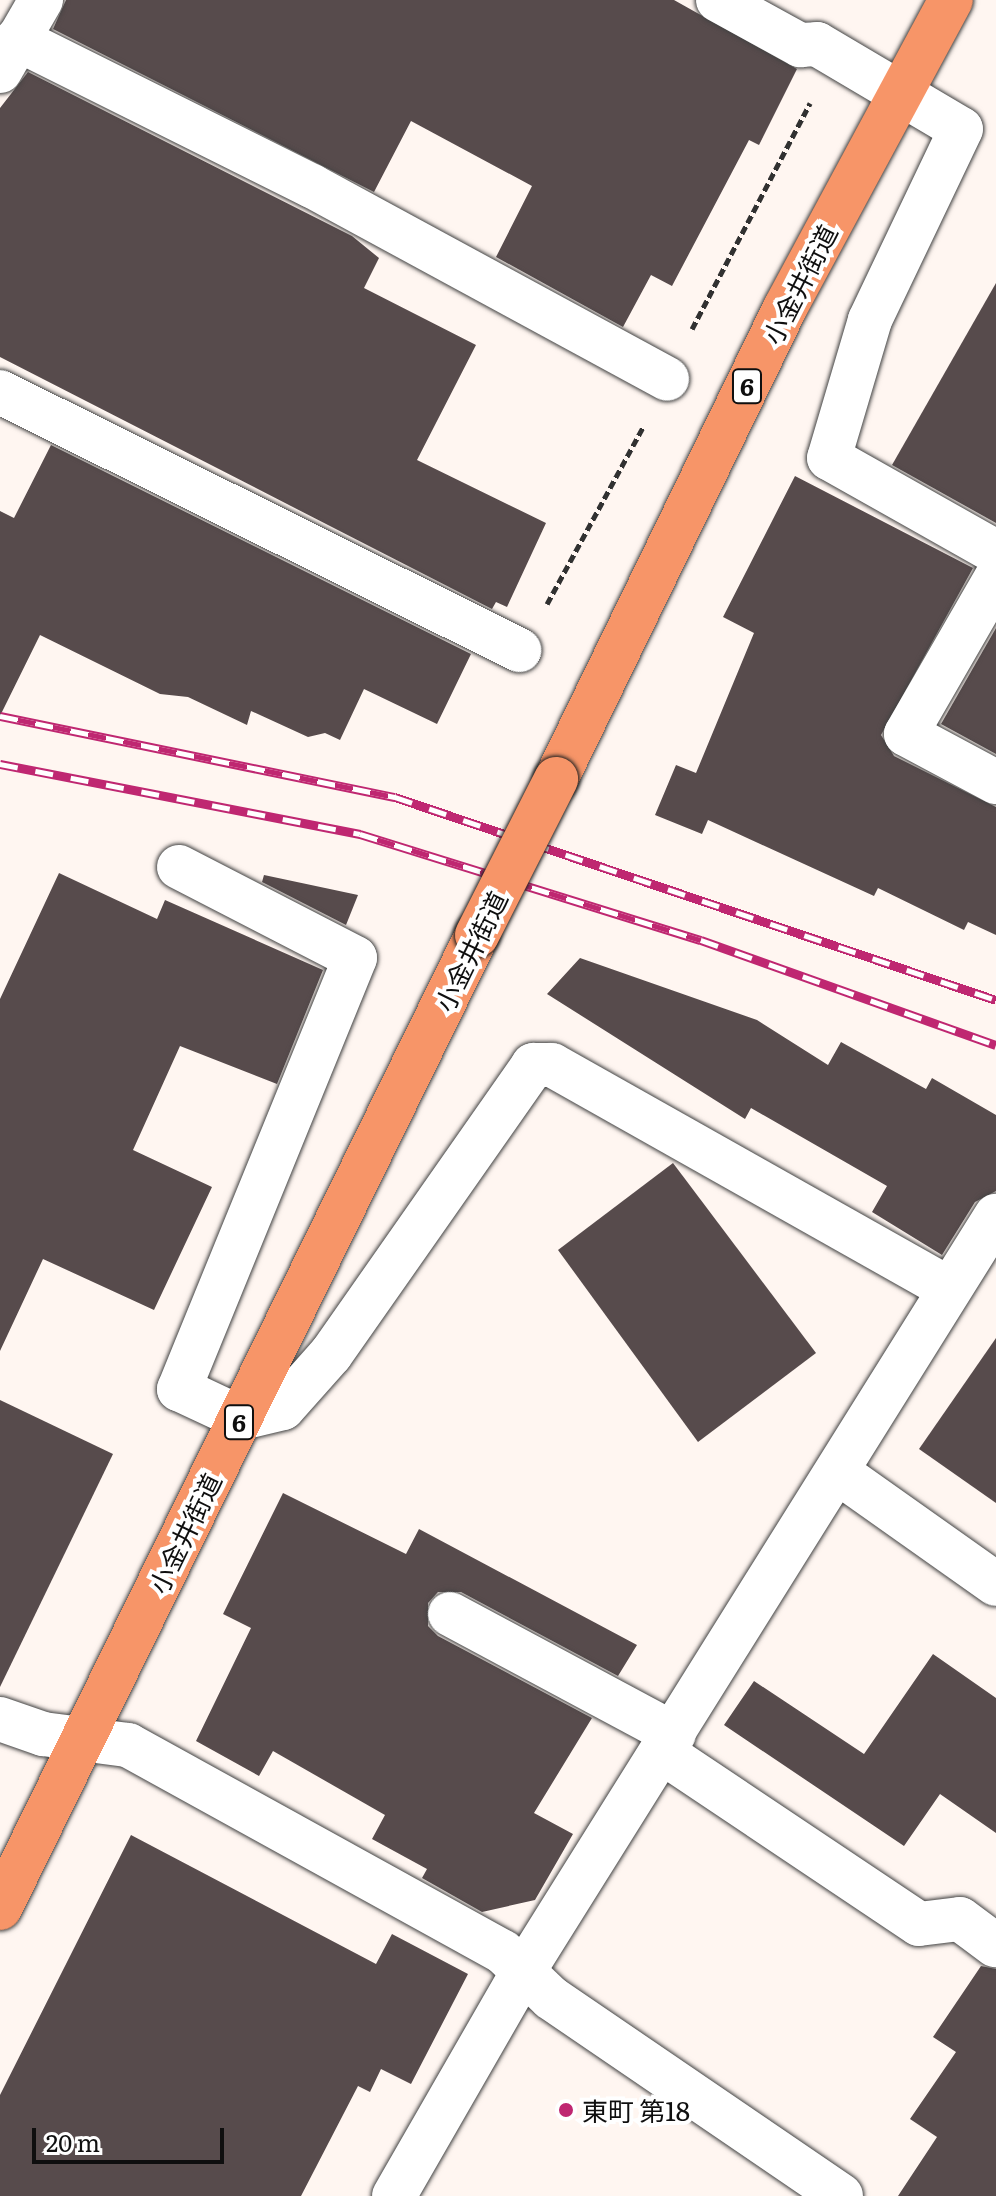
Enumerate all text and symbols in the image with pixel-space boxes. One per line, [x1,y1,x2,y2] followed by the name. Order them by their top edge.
[756,219,842,349] street label: 小金井街道
[731,366,763,406] road number: 6
[427,886,513,1016] street label: 小金井街道
[223,1402,255,1442] road number: 6
[141,1468,227,1598] street label: 小金井街道
[582,2094,690,2126] place label: 東町 第18
[557,2101,575,2119] marker: 東町 第18
[36,2112,228,2162] scale bar
[46,2124,100,2159] text: 20 m

